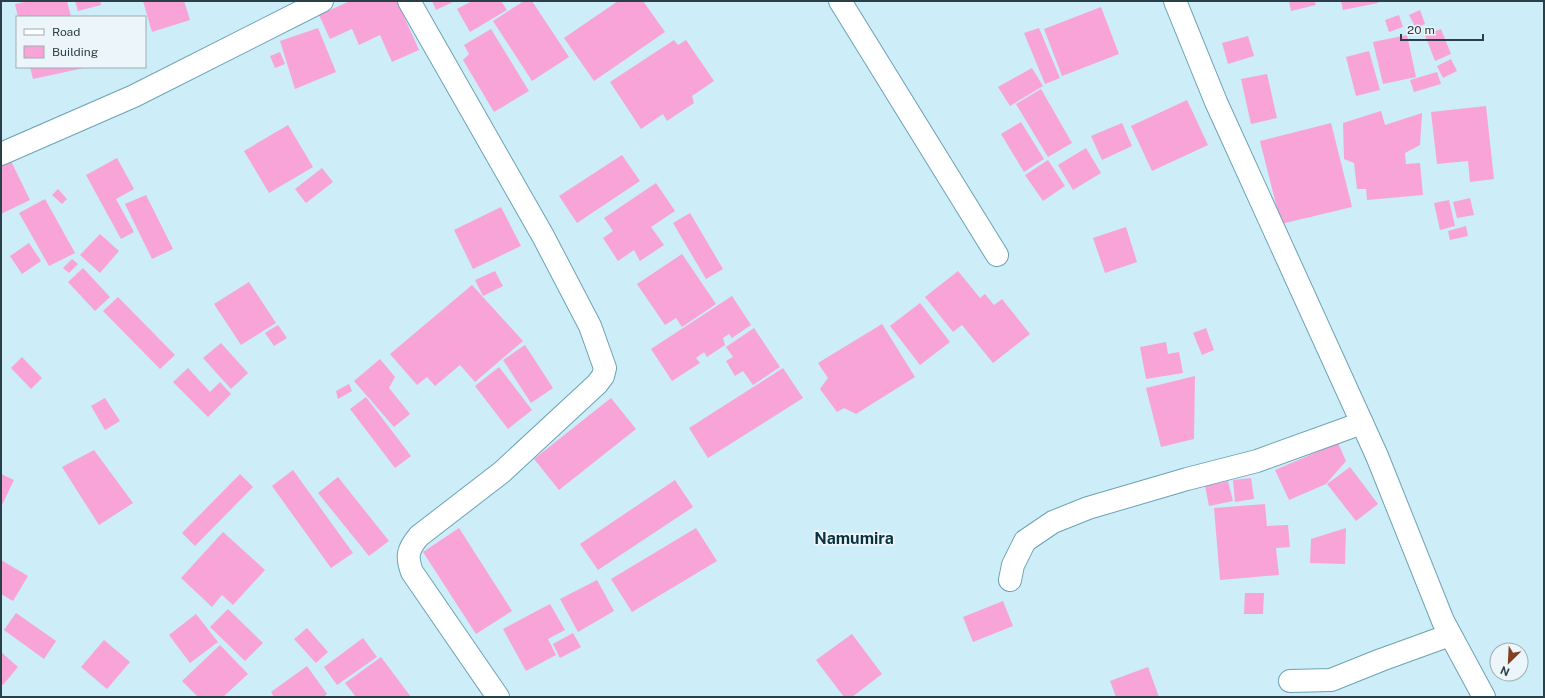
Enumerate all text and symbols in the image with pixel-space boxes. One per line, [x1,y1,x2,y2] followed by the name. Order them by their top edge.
[16,16,146,68] legend
[1401,16,1483,42] scale bar
[1407,23,1435,37] text: 20 m
[52,25,80,39] text: Road
[52,45,98,59] text: Building
[814,529,894,548] district label: Namumira
[1489,642,1529,682] north arrow
[1499,664,1511,678] text: N

